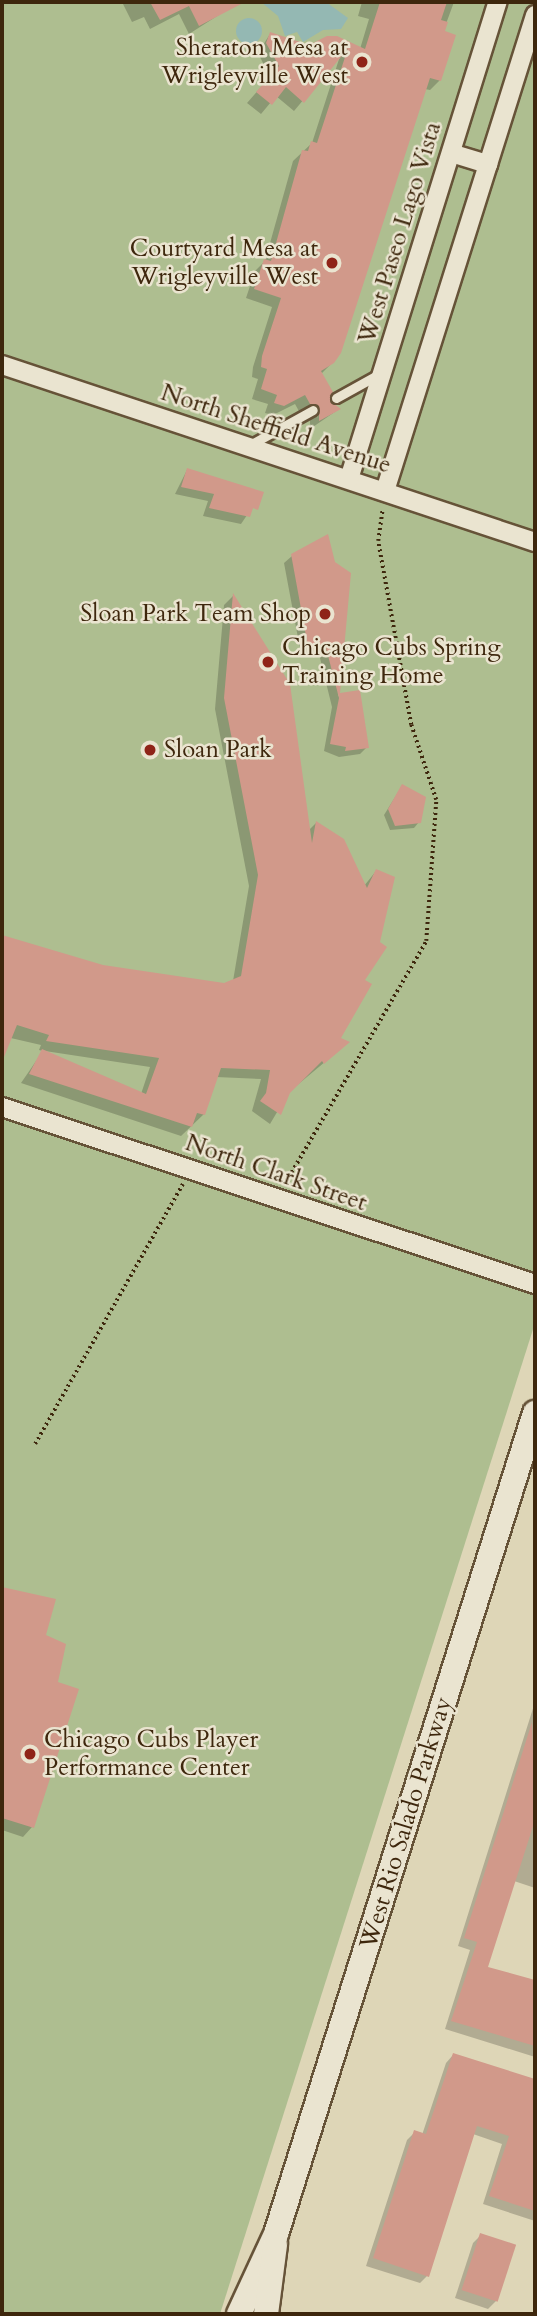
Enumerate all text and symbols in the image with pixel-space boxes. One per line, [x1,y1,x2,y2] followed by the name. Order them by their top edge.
[161,34,348,90] place label: Sheraton Mesa at Wrigleyville West
[354,54,370,70] marker: Sheraton Mesa at Wrigleyville West
[353,119,447,347] street label: West Paseo Lago Vista
[130,235,318,291] place label: Courtyard Mesa at Wrigleyville West
[324,255,340,271] marker: Courtyard Mesa at Wrigleyville West
[157,378,395,480] street label: North Sheffield Avenue
[80,600,311,628] place label: Sloan Park Team Shop
[317,606,333,622] marker: Sloan Park Team Shop
[282,634,501,690] place label: Chicago Cubs Spring Training Home
[260,654,276,670] marker: Chicago Cubs Spring Training Home
[164,736,272,764] place label: Sloan Park
[142,742,158,758] marker: Sloan Park
[181,1128,371,1218] street label: North Clark Street
[354,1694,458,1952] street label: West Rio Salado Parkway
[44,1726,258,1782] place label: Chicago Cubs Player Performance Center
[22,1746,38,1762] marker: Chicago Cubs Player Performance Center

